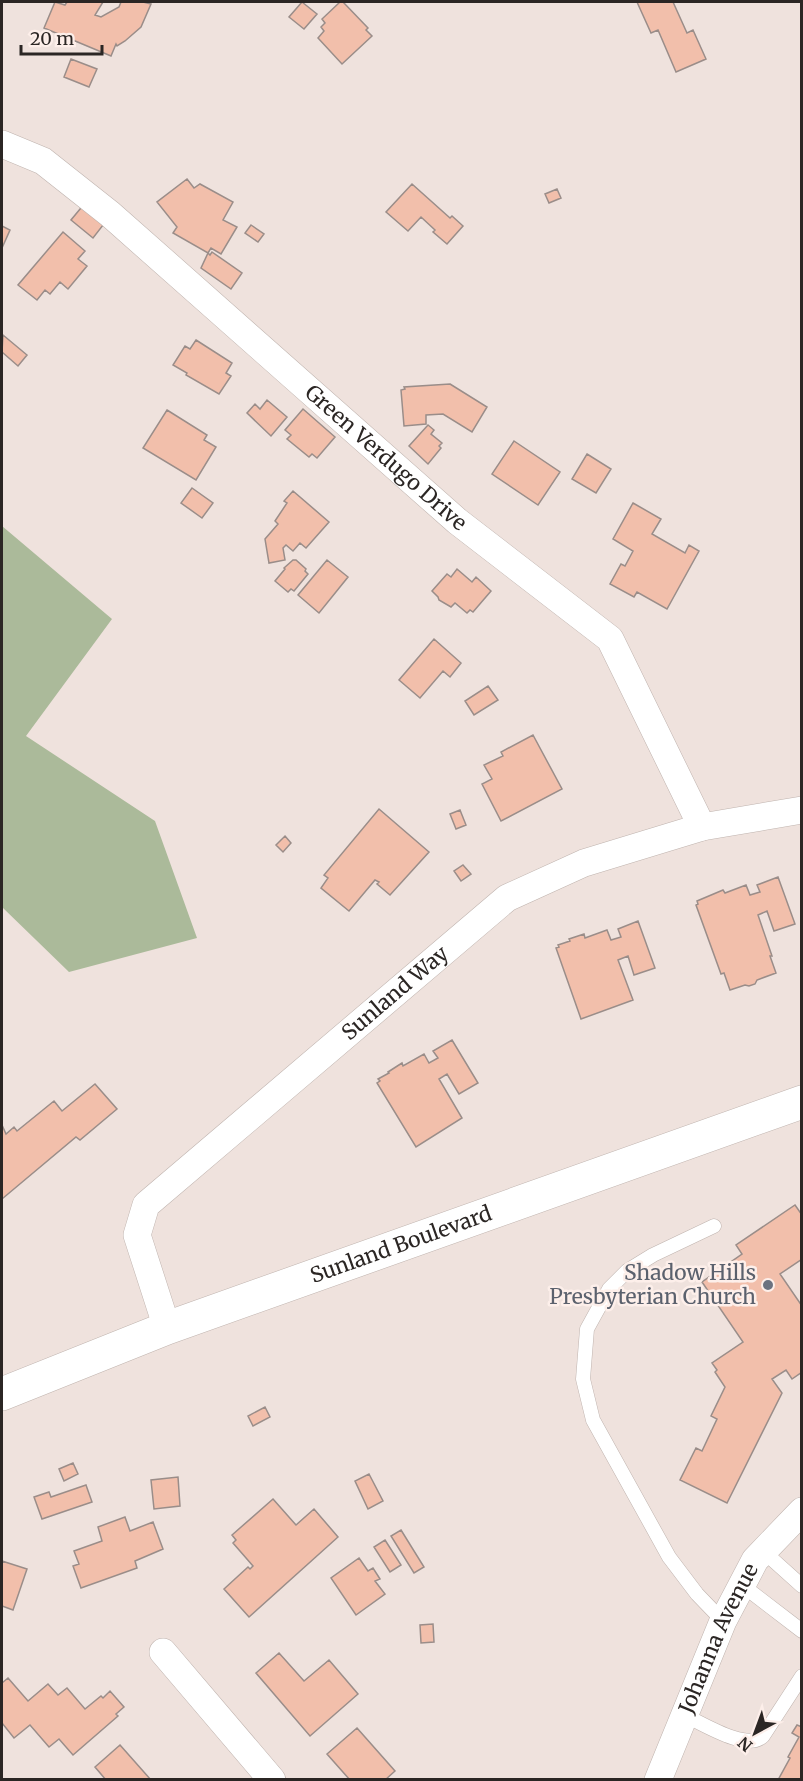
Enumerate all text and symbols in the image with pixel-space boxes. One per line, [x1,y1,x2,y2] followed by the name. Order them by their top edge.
[21,18,102,56] scale bar
[30,27,74,50] text: 20 m
[299,379,472,537] street label: Green Verdugo Drive
[336,939,454,1046] street label: Sunland Way
[306,1199,495,1289] street label: Sunland Boulevard
[549,1259,756,1310] place label: Shadow Hills Presbyterian Church
[761,1278,775,1292] marker: Shadow Hills Presbyterian Church
[672,1558,764,1718] street label: Johanna Avenue
[725,1703,785,1763] north arrow
[734,1732,756,1756] text: N

